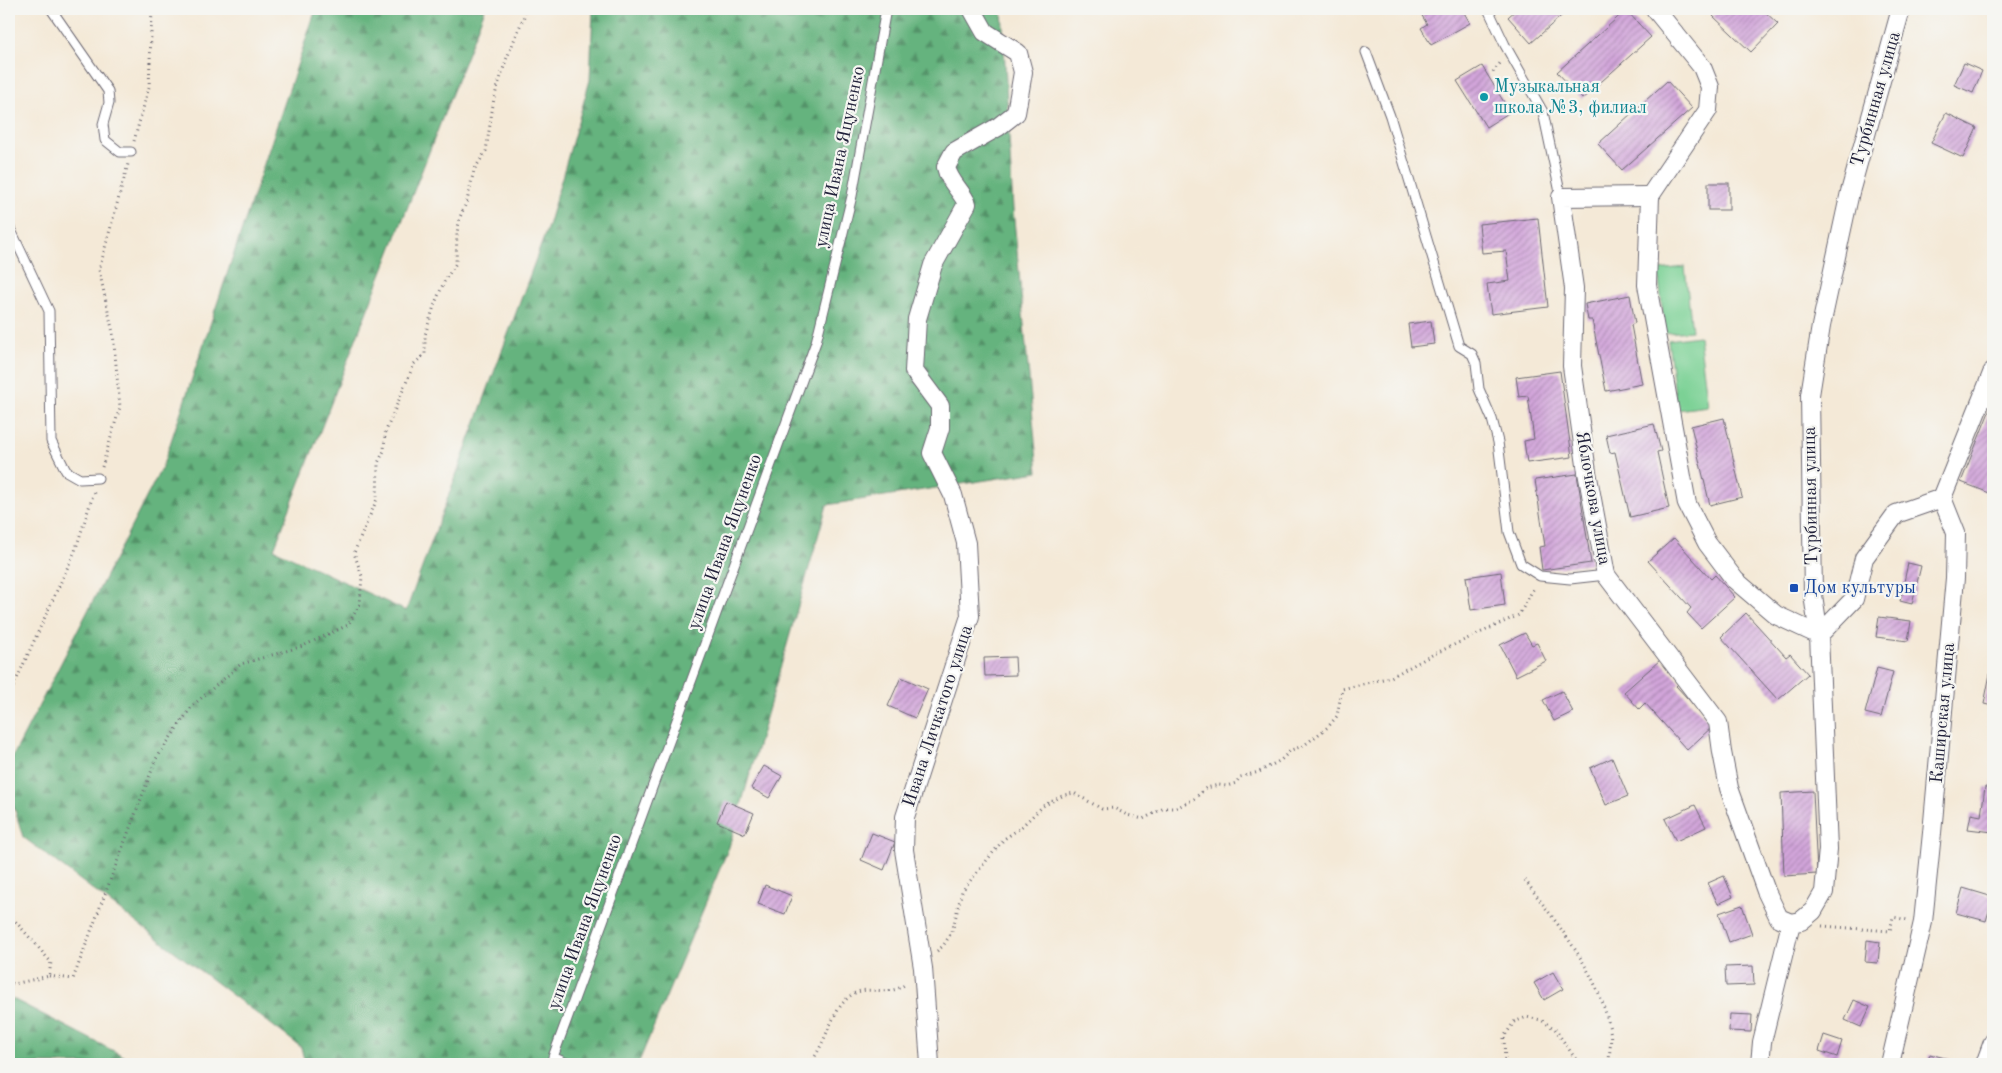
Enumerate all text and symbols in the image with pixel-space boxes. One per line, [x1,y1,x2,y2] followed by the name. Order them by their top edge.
[1848,29,1904,168] street label: Турбинная улица
[812,65,868,249] street label: улица Ивана Яцуненко
[1494,78,1647,118] place label: Музыкальная школа №3, филиал
[1478,91,1490,103] marker: Музыкальная школа №3, филиал
[1801,426,1821,566] street label: Турбинная улица
[1572,429,1614,567] street label: Яблочкова улица
[685,452,765,632] street label: улица Ивана Яцуненко
[1804,579,1916,597] place label: Дом культуры
[1788,582,1800,594] marker: Дом культуры
[900,623,976,809] street label: Ивана Личкатого улица
[1928,642,1958,784] street label: Каширская улица
[545,832,625,1012] street label: улица Ивана Яцуненко

